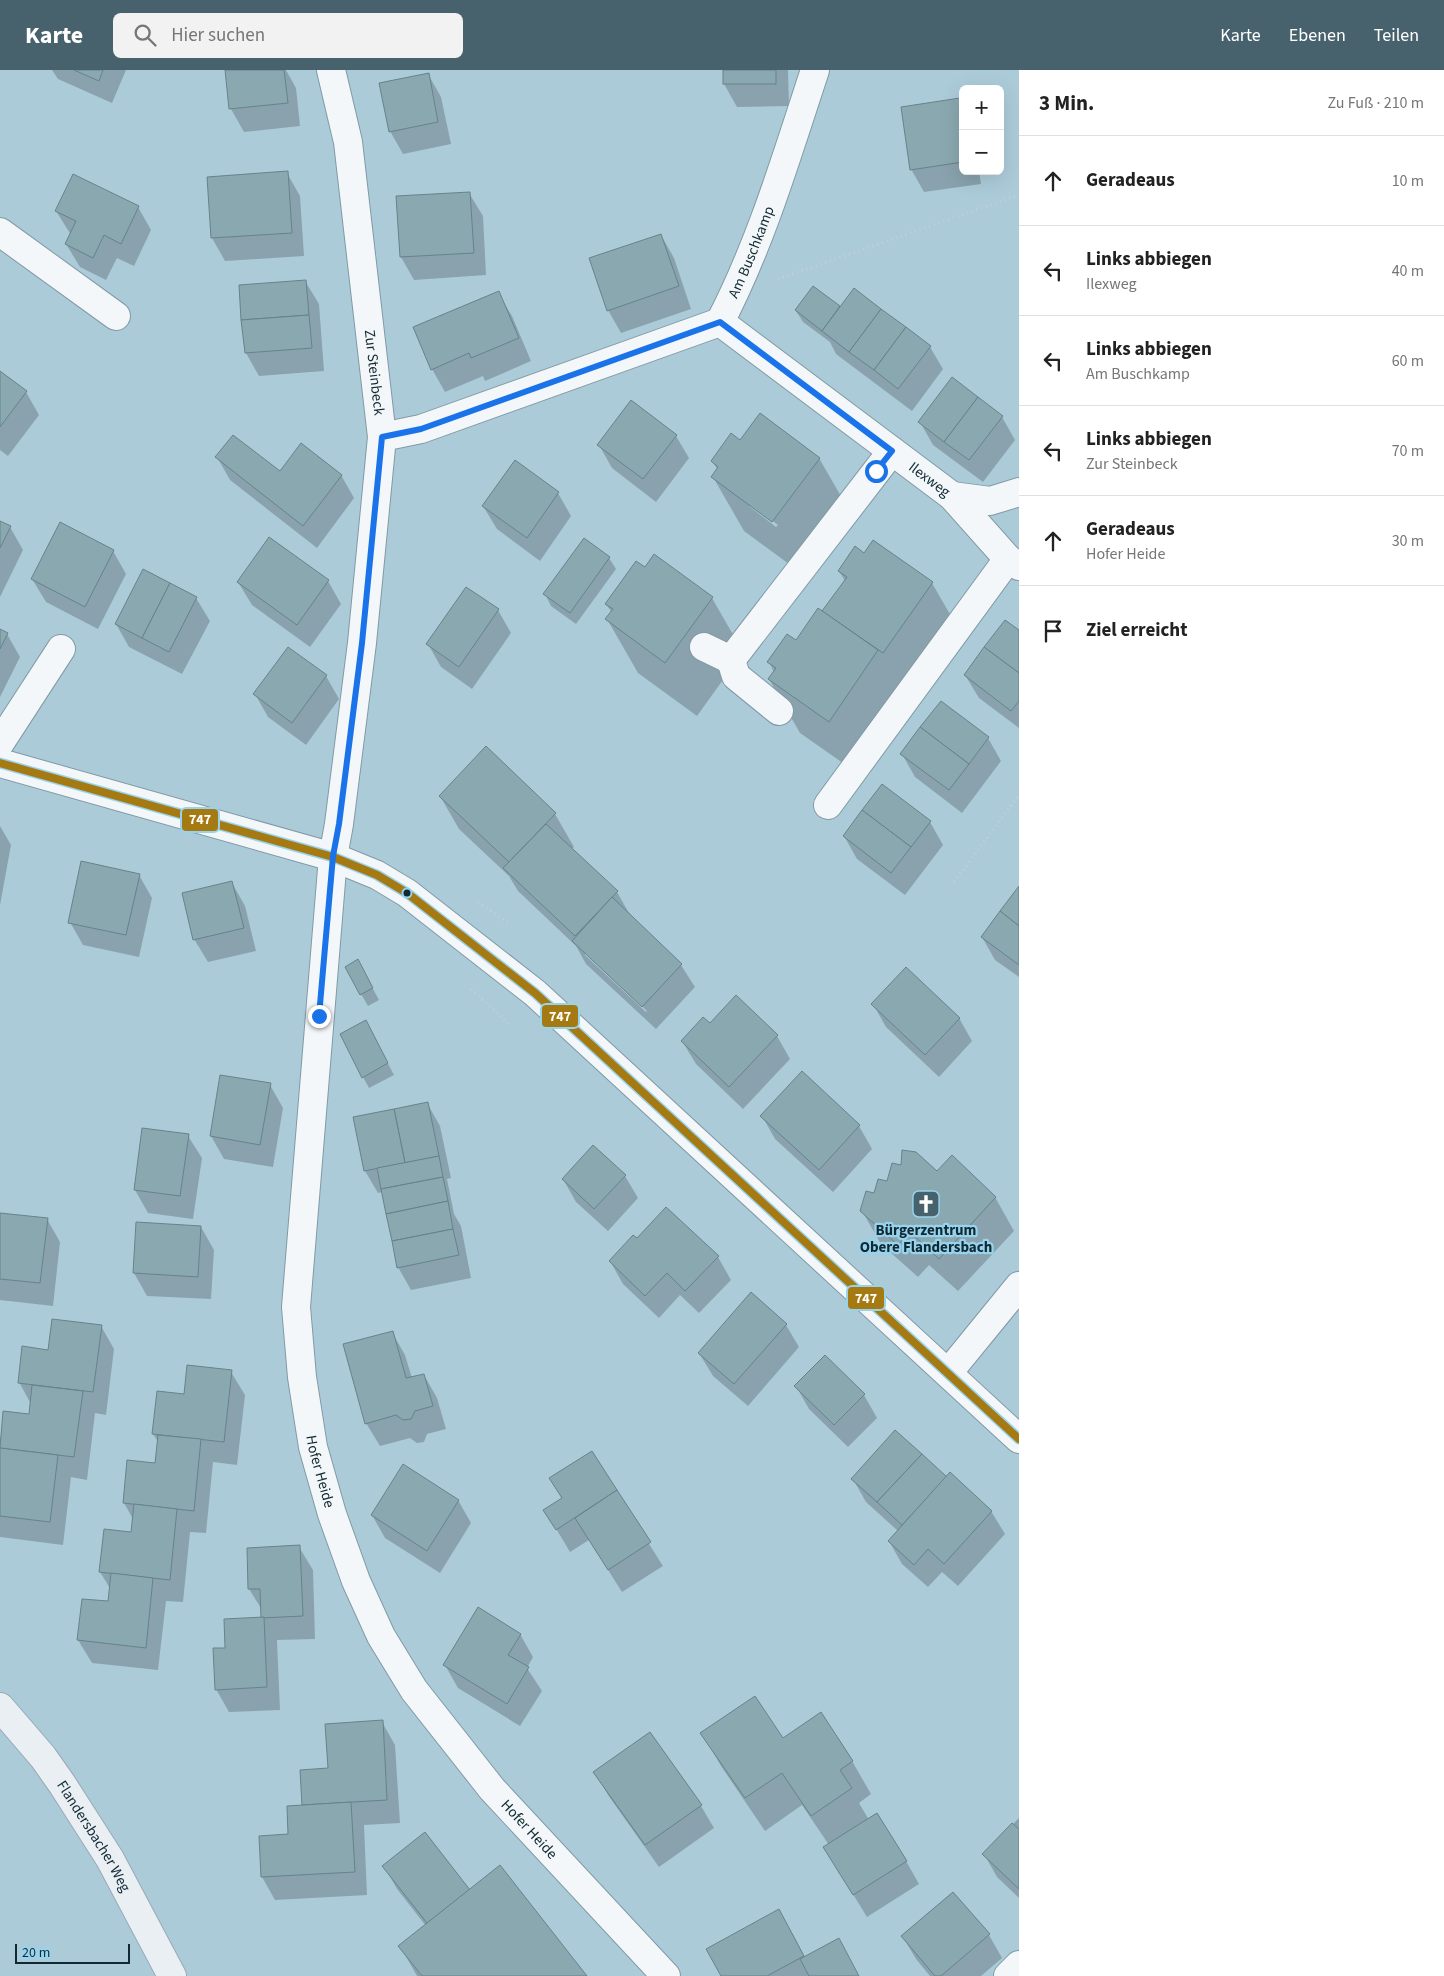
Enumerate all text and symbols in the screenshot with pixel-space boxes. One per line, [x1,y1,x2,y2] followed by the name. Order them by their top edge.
[113,13,463,58] search box
[25,18,83,53] text: Karte
[131,21,159,49] icon: search
[171,22,265,49] text: Hier suchen
[1220,23,1261,48] text: Karte
[1289,23,1346,48] text: Ebenen
[1374,23,1419,48] text: Teilen
[959,85,1004,175] map controls
[959,85,1004,130] button: +
[1039,88,1094,118] text: 3 Min.
[1328,92,1424,114] text: Zu Fuß · 210 m
[959,130,1004,175] button: −
[1039,167,1067,195] icon: ahead
[1086,167,1175,194] text: Geradeaus
[1392,170,1424,192] text: 10 m
[723,203,779,301] street label: Am Buschkamp
[1086,246,1212,273] text: Links abbiegen
[1039,257,1067,285] icon: left
[1392,260,1424,282] text: 40 m
[1086,273,1137,295] text: Ilexweg
[359,329,390,417] street label: Zur Steinbeck
[1086,336,1212,363] text: Links abbiegen
[1039,347,1067,375] icon: left
[1392,350,1424,372] text: 60 m
[1086,363,1190,385] text: Am Buschkamp
[1086,426,1212,453] text: Links abbiegen
[1039,437,1067,465] icon: left
[1392,440,1424,462] text: 70 m
[1086,453,1178,475] text: Zur Steinbeck
[904,457,955,502] street label: Ilexweg
[865,460,888,483] route start
[1086,516,1175,543] text: Geradeaus
[1039,527,1067,555] icon: ahead
[1392,530,1424,552] text: 30 m
[1086,543,1165,565] text: Hofer Heide
[1039,617,1067,645] icon: arrive
[1086,617,1187,644] text: Ziel erreicht
[181,808,219,832] line badge: 747
[189,810,211,830] text: 747
[402,888,412,898] unlabelled marker
[541,1004,579,1028] line badge: 747
[308,1005,331,1028] route end
[549,1007,571,1027] text: 747
[911,1189,941,1219] church icon: Bürgerzentrum Obere Flandersbach
[860,1220,992,1258] place label: Bürgerzentrum Obere Flandersbach
[847,1286,885,1310] line badge: 747
[855,1289,877,1309] text: 747
[301,1434,340,1510] street label: Hofer Heide
[52,1776,136,1896] street label: Flandersbacher Weg
[496,1795,562,1864] street label: Hofer Heide
[15,1941,130,1964] scale bar
[22,1943,50,1963] text: 20 m

